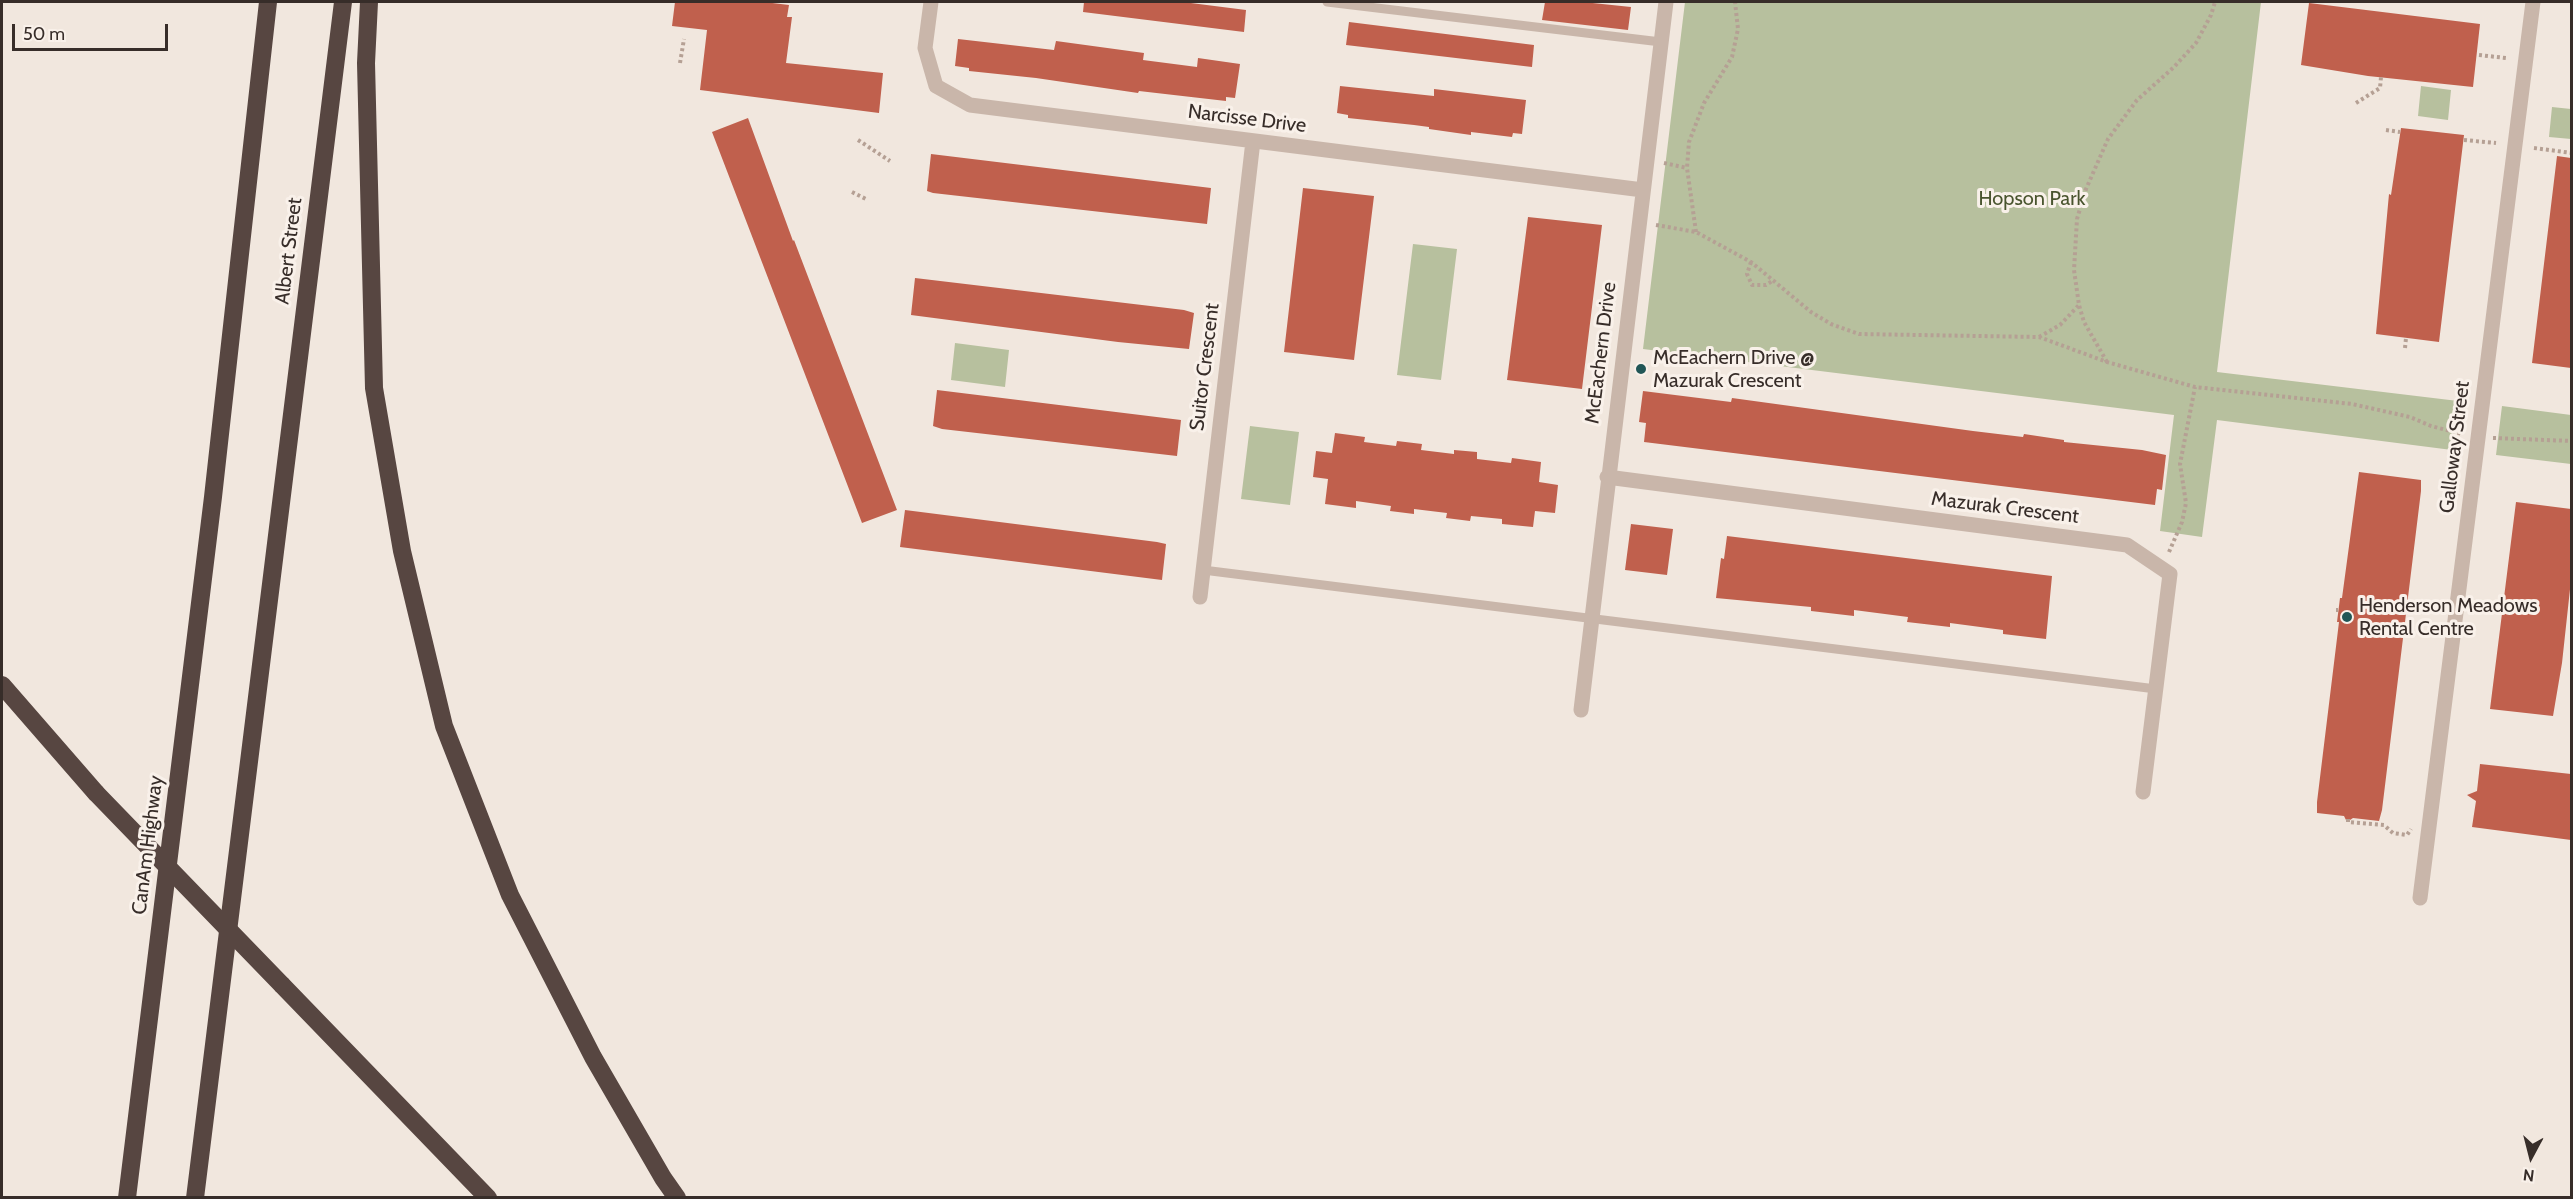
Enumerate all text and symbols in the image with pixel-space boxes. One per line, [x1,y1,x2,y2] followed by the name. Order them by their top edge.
[15,12,171,50] scale bar
[23,23,65,45] text: 50 m
[1186,100,1308,138] street label: Narcisse Drive
[1979,187,2085,211] park label: Hopson Park
[271,196,307,306] street label: Albert Street
[1580,281,1622,425] street label: McEachern Drive
[1185,302,1225,432] street label: Suitor Crescent
[1653,346,1815,393] place label: McEachern Drive @ Mazurak Crescent
[1634,362,1648,376] marker: McEachern Drive @ Mazurak Crescent
[2435,380,2475,514] street label: Galloway Street
[1930,487,2080,529] street label: Mazurak Crescent
[2359,594,2537,641] place label: Henderson Meadows Rental Centre
[2340,610,2354,624] marker: Henderson Meadows Rental Centre
[128,774,168,916] street label: CanAm Highway
[2501,1127,2561,1187] north arrow
[2522,1165,2536,1185] text: N

